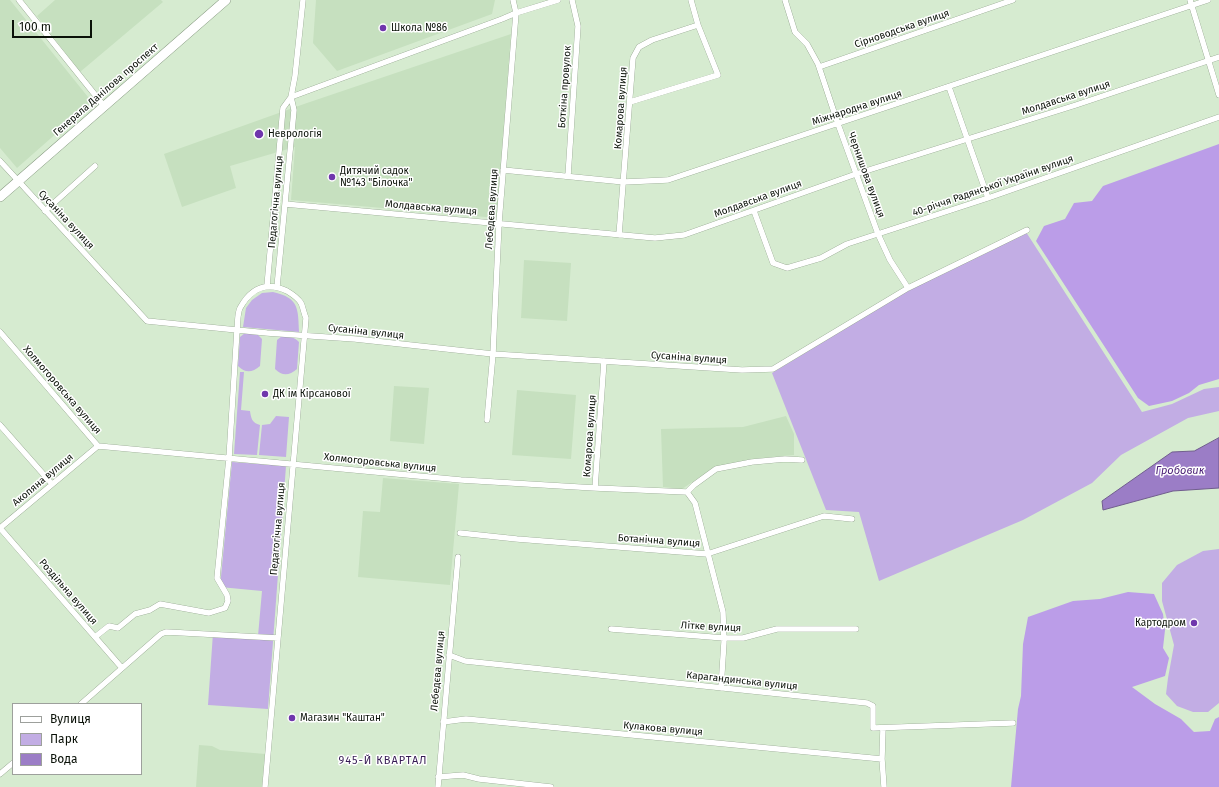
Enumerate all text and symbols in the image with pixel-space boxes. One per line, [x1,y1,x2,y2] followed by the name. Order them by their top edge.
[853,7,951,51] street label: Сірноводська вулиця
[14,12,94,38] scale bar
[19,20,51,34] text: 100 m
[391,22,447,34] place label: Школа №86
[378,23,388,33] marker: Школа №86
[51,41,161,139] street label: Генерала Данілова проспект
[556,45,574,129] street label: Боткіна провулок
[612,66,630,150] street label: Комарова вулиця
[1020,78,1112,118] street label: Молдавська вулиця
[811,88,903,128] street label: Міжнародна вулиця
[253,128,265,140] marker: Неврологія
[268,128,322,140] place label: Неврологія
[845,131,887,219] street label: Чернишова вулиця
[911,153,1075,219] street label: 40-річчя Радянської України вулиця
[266,155,286,249] street label: Педагогічна вулиця
[340,165,412,188] place label: Дитячий садок №143 "Білочка"
[483,168,501,250] street label: Лебедєва вулиця
[327,172,337,182] marker: Дитячий садок №143 "Білочка"
[713,178,803,220] street label: Молдавська вулиця
[36,188,96,252] street label: Сусаніна вулиця
[384,198,478,218] street label: Молдавська вулиця
[327,322,405,342] street label: Сусаніна вулиця
[20,343,104,437] street label: Холмогоровська вулиця
[651,349,727,367] street label: Сусаніна вулиця
[273,388,351,400] place label: ДК ім Кірсанової
[260,389,270,399] marker: ДК ім Кірсанової
[581,394,599,478] street label: Комарова вулиця
[10,451,76,509] street label: Акопяна вулиця
[323,451,437,475] street label: Холмогоровська вулиця
[1155,464,1205,478] water label: Гробовик
[268,482,288,576] street label: Педагогічна вулиця
[617,532,701,550] street label: Ботанічна вулиця
[36,557,100,627] street label: Роздільна вулиця
[1135,617,1186,629] place label: Картодром
[1189,618,1199,628] marker: Картодром
[680,619,742,635] street label: Літке вулиця
[429,630,447,712] street label: Лебедєва вулиця
[686,669,798,693] street label: Карагандинська вулиця
[12,703,142,775] legend
[50,712,91,726] text: Вулиця
[300,712,385,724] place label: Магазин "Каштан"
[287,713,297,723] marker: Магазин "Каштан"
[623,720,703,738] street label: Кулакова вулиця
[50,732,78,746] text: Парк
[50,752,77,766] text: Вода
[339,754,427,768] district label: 945-Й КВАРТАЛ

